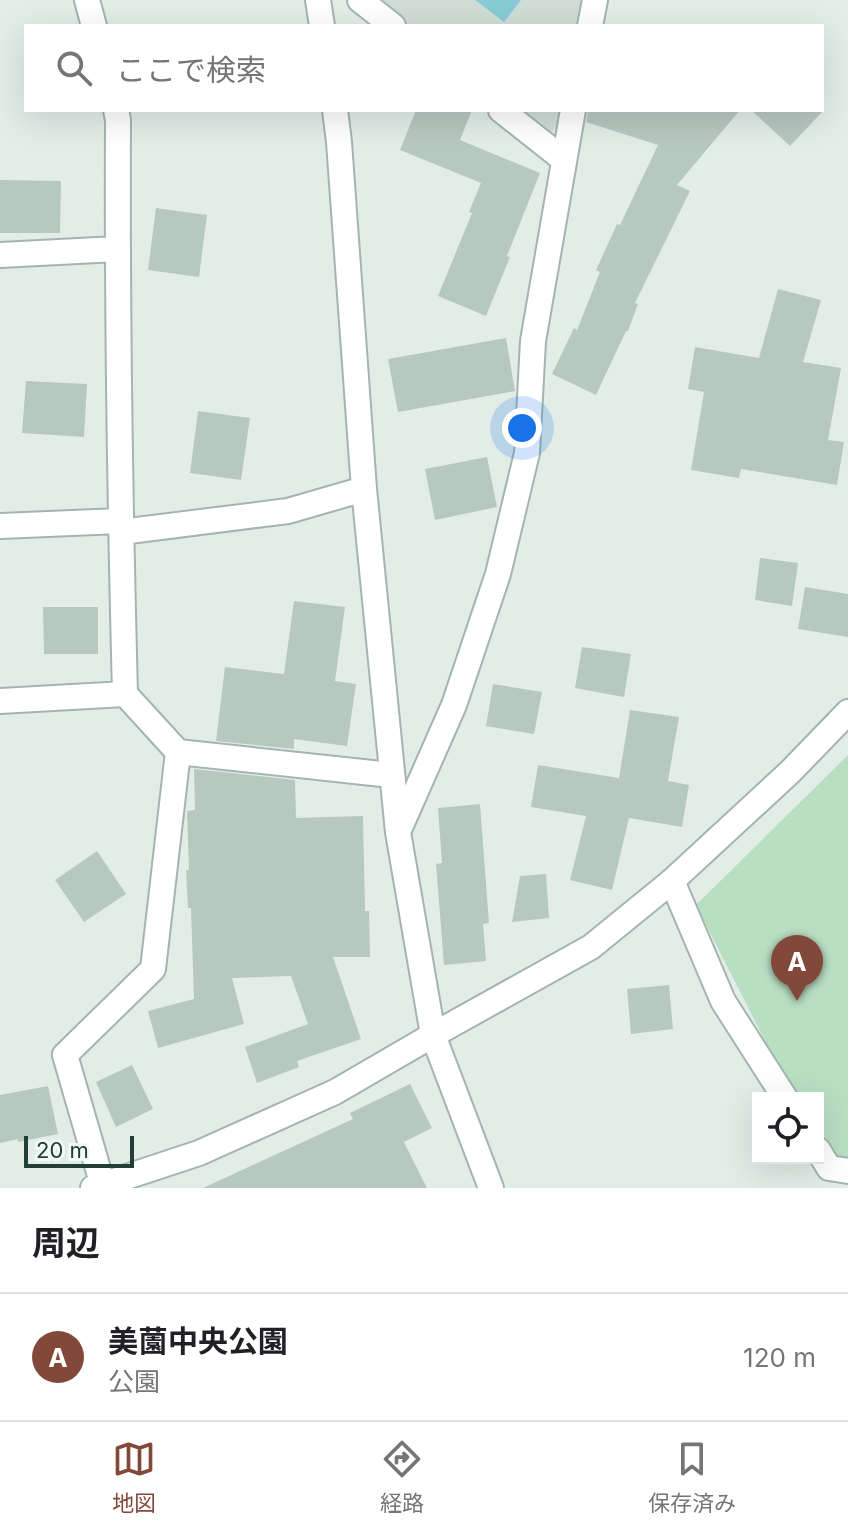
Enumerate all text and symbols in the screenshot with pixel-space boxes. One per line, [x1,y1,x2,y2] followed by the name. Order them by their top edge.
[24,24,824,112] search box
[52,46,96,90] icon: search
[116,52,266,88] text: ここで検索
[502,408,542,448] your location
[771,935,823,1001] pin: A
[752,1092,824,1164] map controls
[752,1092,824,1164] button: locate
[24,1132,134,1168] scale bar
[36,1137,89,1163] text: 20 m
[32,1222,100,1263] text: 周辺
[108,1323,288,1359] text: 美薗中央公園
[48,1342,68,1373] text: A
[743,1342,816,1373] text: 120 m
[108,1366,160,1397] text: 公園
[112,1437,156,1517] tab: 地図
[380,1437,424,1517] tab: 経路
[648,1437,736,1517] tab: 保存済み

